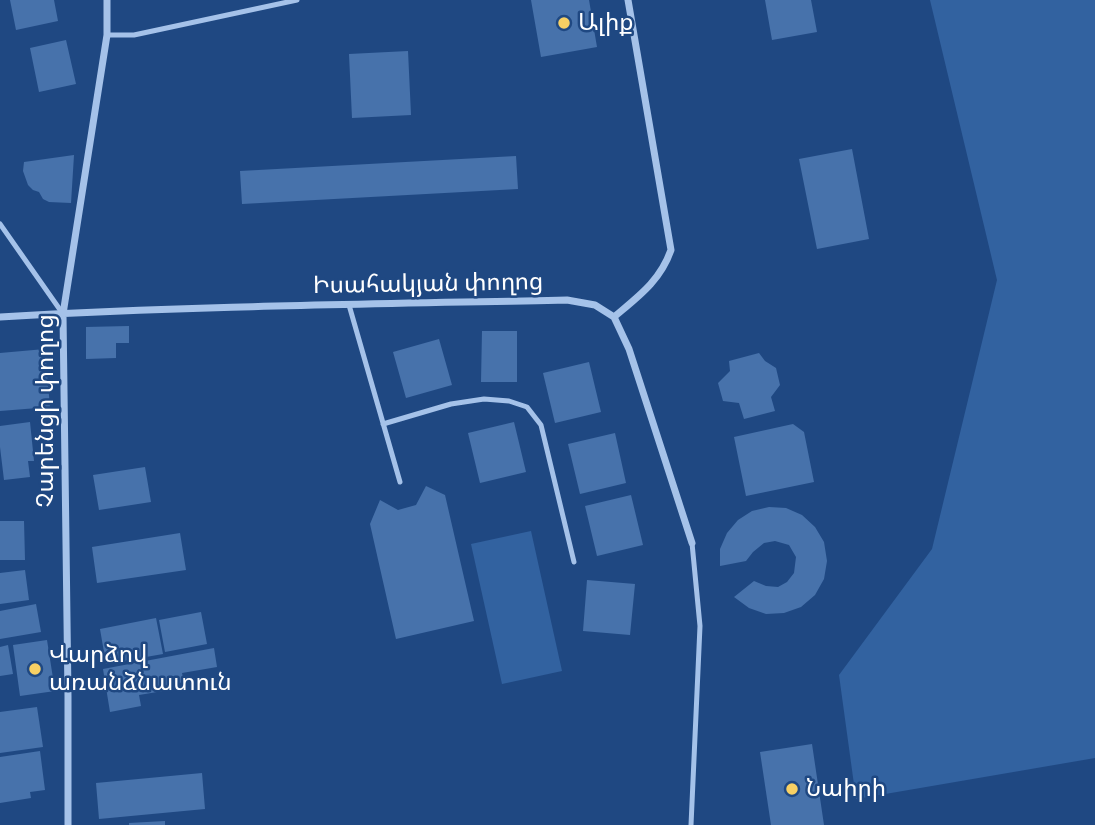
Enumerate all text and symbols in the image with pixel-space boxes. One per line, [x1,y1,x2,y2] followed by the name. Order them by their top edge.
[578,9,634,37] place label: Ալիք
[556,15,572,31] marker: Ալիք
[313,268,543,300] street label: Իսահակյան փողոց
[32,314,60,508] street label: Չարենցի փողոց
[49,641,232,697] place label: Վարձով առանձնատուն
[27,661,43,677] marker: Վարձով առանձնատուն
[806,775,886,803] place label: Նաիրի
[784,781,800,797] marker: Նաիրի

